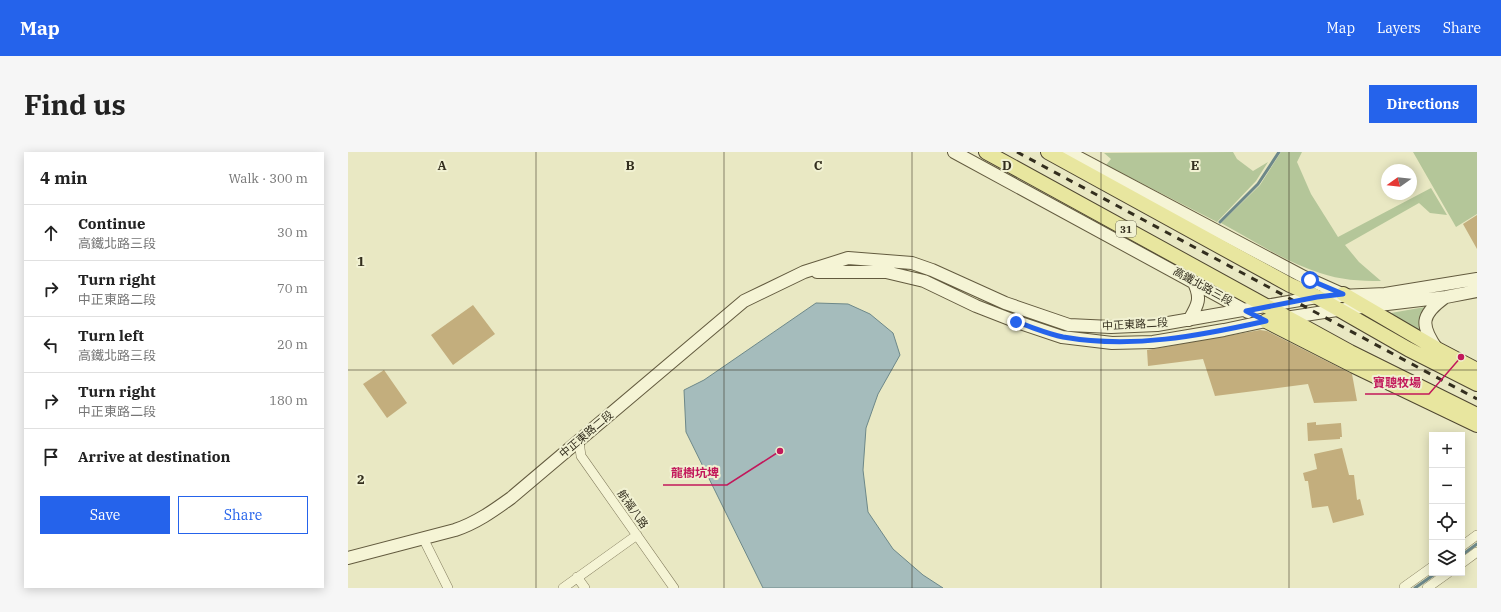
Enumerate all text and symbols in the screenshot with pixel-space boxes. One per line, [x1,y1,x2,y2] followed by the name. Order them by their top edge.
[20,16,60,40] text: Map
[1327,19,1355,37] text: Map
[1377,19,1421,37] text: Layers
[1443,19,1481,37] text: Share
[1369,85,1477,123] button: Directions
[24,86,126,123] text: Find us
[437,157,447,174] text: A
[625,157,635,174] text: B
[814,157,823,174] text: C
[1002,157,1012,174] text: D
[1191,157,1199,174] text: E
[1381,164,1417,200] north arrow
[40,167,88,189] text: 4 min
[229,170,308,187] text: Walk · 300 m
[78,214,145,233] text: Continue
[1116,221,1136,237] road number: 31
[40,222,62,244] icon: ahead
[277,224,308,241] text: 30 m
[78,235,156,252] text: 高鐵北路三段
[357,253,365,270] text: 1
[1171,264,1235,308] street label: 高鐵北路三段
[78,270,156,289] text: Turn right
[1301,271,1319,289] route start
[40,278,62,300] icon: right
[277,280,308,297] text: 70 m
[78,291,156,308] text: 中正東路二段
[1007,313,1025,331] route end
[1102,315,1168,333] street label: 中正東路二段
[78,326,144,345] text: Turn left
[40,334,62,356] icon: left
[277,336,308,353] text: 20 m
[78,347,156,364] text: 高鐵北路三段
[1365,370,1429,394] callout: 寶聰牧場
[1373,375,1421,390] text: 寶聰牧場
[78,382,156,401] text: Turn right
[40,390,62,412] icon: right
[269,392,308,409] text: 180 m
[78,403,156,420] text: 中正東路二段
[556,407,616,461] street label: 中正東路二段
[1429,432,1465,576] map controls
[1429,432,1465,468] button: +
[40,446,62,468] icon: arrive
[78,447,230,466] text: Arrive at destination
[663,461,727,485] callout: 龍樹坑埤
[671,465,719,480] text: 龍樹坑埤
[1429,468,1465,504] button: −
[357,471,365,488] text: 2
[615,487,651,531] street label: 航福八路
[40,496,170,534] button: Save
[178,496,308,534] button: Share
[1429,504,1465,540] button: locate
[1429,540,1465,576] button: layers

